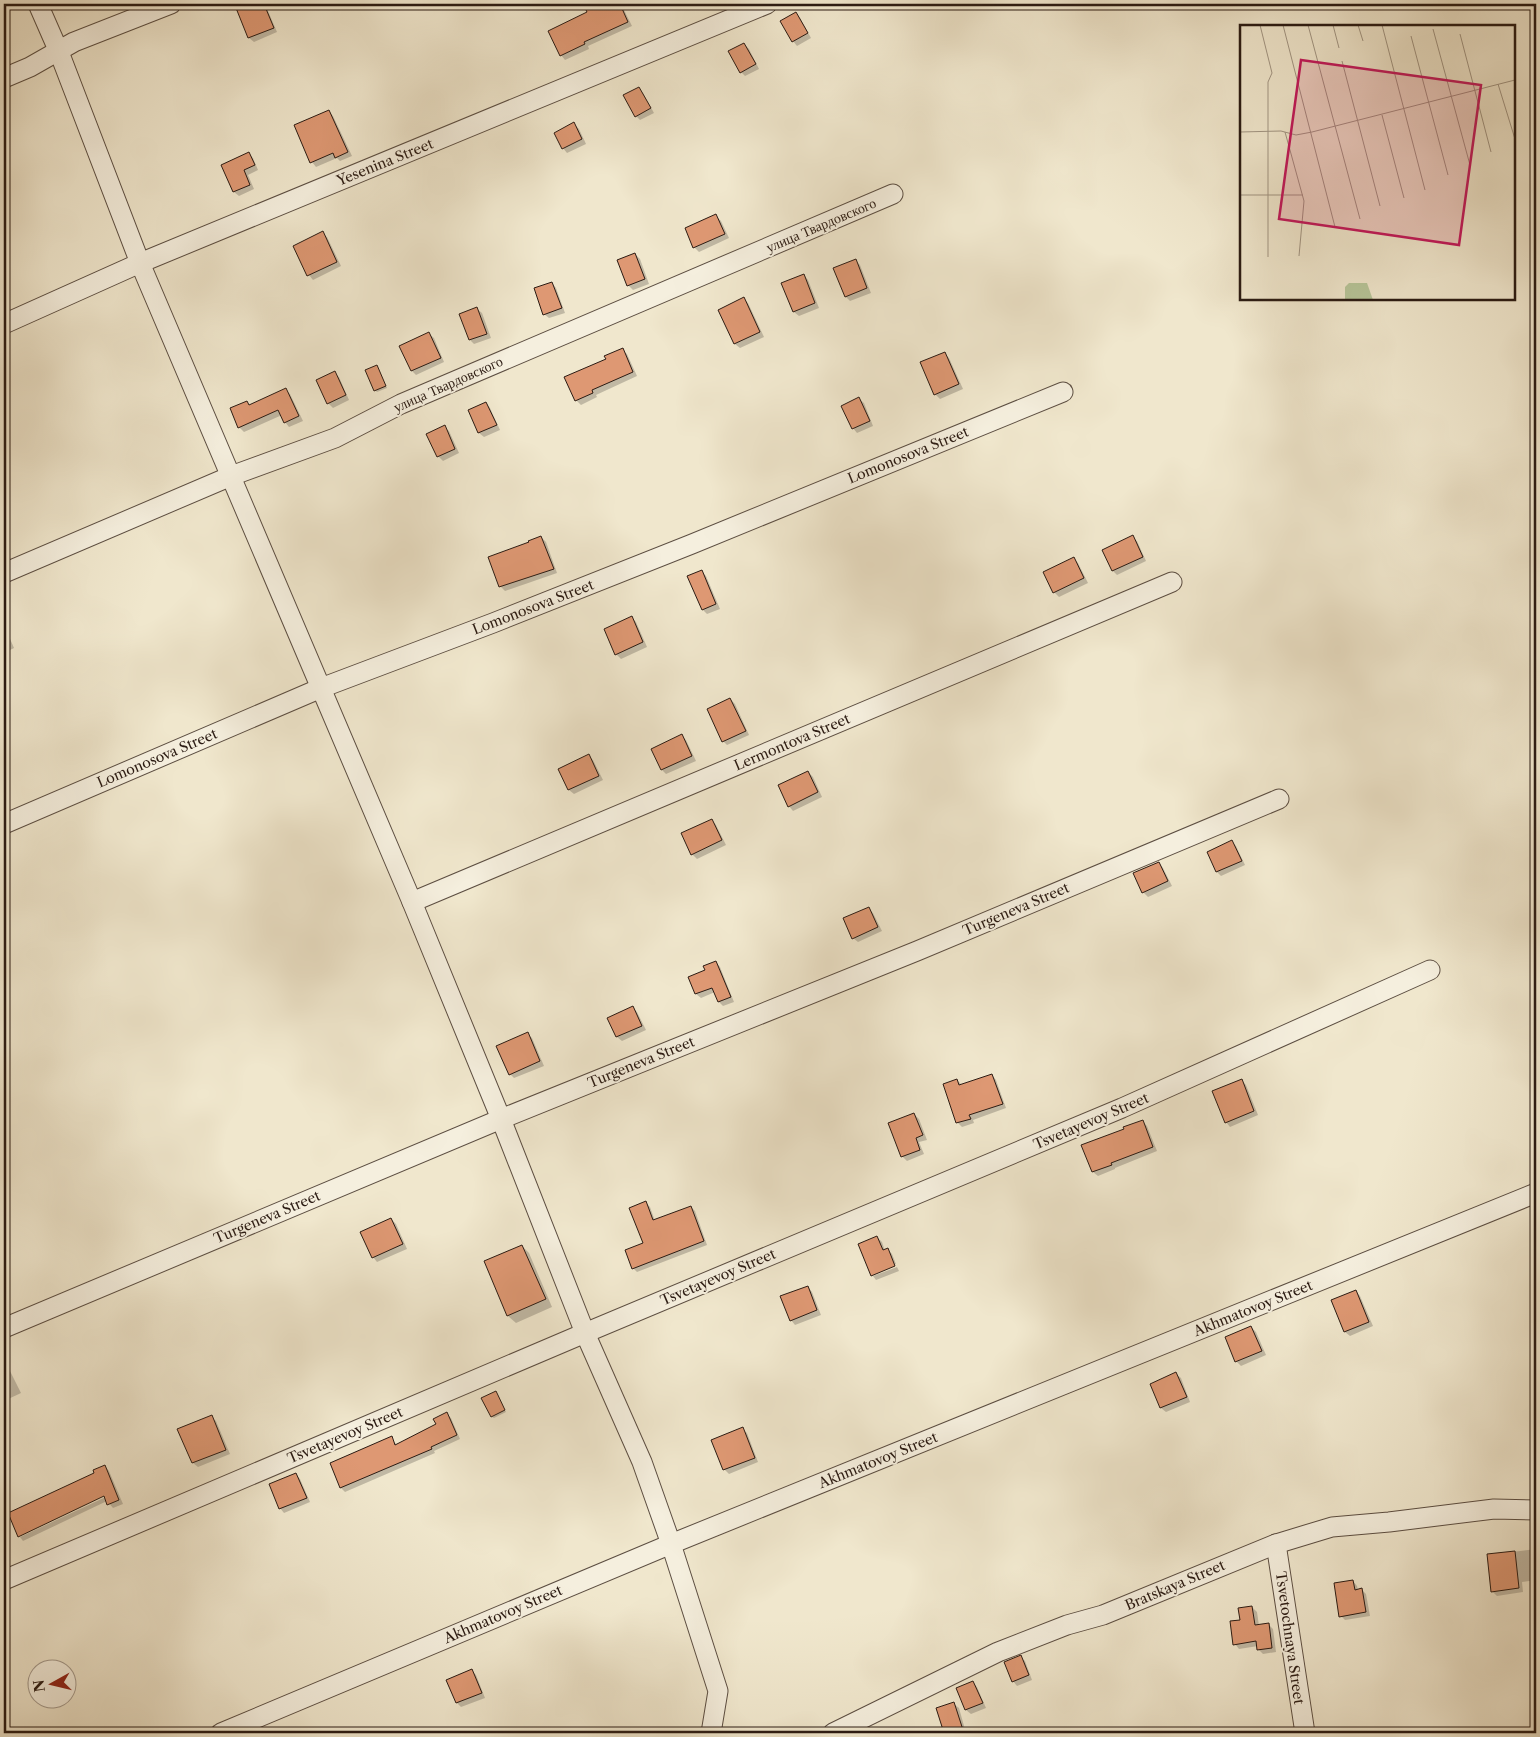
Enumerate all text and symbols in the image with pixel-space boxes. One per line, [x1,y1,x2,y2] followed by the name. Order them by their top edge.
[1240,25,1515,300] inset map
[333,134,436,190] street label: Yesenina Street
[763,194,879,256] street label: улица Твардовского
[390,352,506,416] street label: улица Твардовского
[845,423,971,487] street label: Lomonosova Street
[470,576,596,638] street label: Lomonosova Street
[731,709,853,775] street label: Lermontova Street
[94,725,220,791] street label: Lomonosova Street
[960,878,1072,940] street label: Turgeneva Street
[585,1032,697,1092] street label: Turgeneva Street
[1031,1089,1151,1153] street label: Tsvetayevoy Street
[211,1186,323,1248] street label: Turgeneva Street
[658,1245,778,1309] street label: Tsvetayevoy Street
[1190,1276,1315,1340] street label: Akhmatovoy Street
[285,1403,405,1467] street label: Tsvetayevoy Street
[815,1428,940,1492] street label: Akhmatovoy Street
[1122,1556,1228,1614] street label: Bratskaya Street
[1272,1570,1308,1706] street label: Tsvetochnaya Street
[440,1581,565,1647] street label: Akhmatovoy Street
[28,1660,78,1710] north arrow
[29,1679,49,1693] text: N

